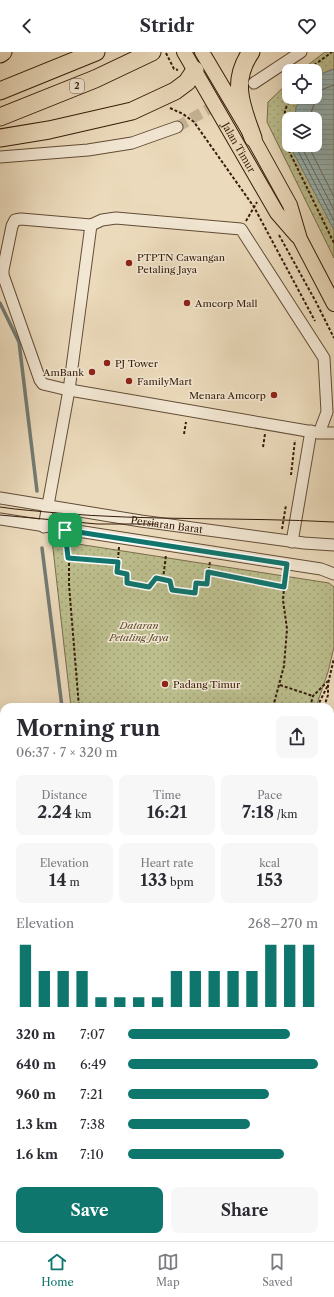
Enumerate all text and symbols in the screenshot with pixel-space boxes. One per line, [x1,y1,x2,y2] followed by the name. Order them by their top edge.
[16,15,38,37] icon: back
[140,15,194,37] text: Stridr
[296,15,318,37] icon: heart
[282,64,322,152] map controls
[282,64,322,104] button: locate
[70,79,84,93] road number: 2
[282,112,322,152] button: layers
[218,118,259,176] street label: Jalan Timur
[137,251,226,276] place label: PTPTN Cawangan Petaling Jaya
[124,258,134,268] marker: PTPTN Cawangan Petaling Jaya
[194,297,257,310] place label: Amcorp Mall
[182,298,192,308] marker: Amcorp Mall
[115,357,159,370] place label: PJ Tower
[102,358,112,368] marker: PJ Tower
[42,366,85,379] place label: AmBank
[87,367,97,377] marker: AmBank
[137,375,193,388] place label: FamilyMart
[124,376,134,386] marker: FamilyMart
[189,389,266,402] place label: Menara Amcorp
[269,390,279,400] marker: Menara Amcorp
[48,513,82,547] pin
[130,513,204,536] street label: Persiaran Barat
[54,519,76,541] icon: arrive
[108,619,169,644] park label: Dataran Petaling Jaya
[173,678,241,691] place label: Padang Timur
[160,679,170,689] marker: Padang Timur
[16,715,160,742] text: Morning run
[276,716,318,758] button: share
[16,744,118,760] text: 06:37 · 7 × 320 m
[42,788,87,802] text: Distance
[153,788,181,802] text: Time
[257,788,282,802] text: Pace
[37,802,72,822] text: 2.24
[147,802,187,822] text: 16:21
[242,802,274,822] text: 7:18
[72,807,92,821] text: km
[274,807,297,821] text: /km
[40,856,89,870] text: Elevation
[140,856,194,870] text: Heart rate
[259,856,280,870] text: kcal
[49,870,67,890] text: 14
[140,870,167,890] text: 133
[256,870,283,890] text: 153
[67,875,80,889] text: m
[167,875,194,889] text: bpm
[16,915,74,931] text: Elevation
[248,915,318,931] text: 268–270 m
[16,1026,56,1042] text: 320 m
[80,1026,105,1042] text: 7:07
[16,1056,56,1072] text: 640 m
[80,1056,106,1072] text: 6:49
[16,1086,56,1102] text: 960 m
[80,1086,103,1102] text: 7:21
[16,1116,58,1132] text: 1.3 km
[80,1116,105,1132] text: 7:38
[16,1146,58,1162] text: 1.6 km
[80,1146,104,1162] text: 7:10
[16,1187,163,1233] button: Save
[171,1187,318,1233] button: Share
[41,1251,74,1289] tab: Home
[156,1251,180,1289] tab: Map
[262,1251,293,1289] tab: Saved

